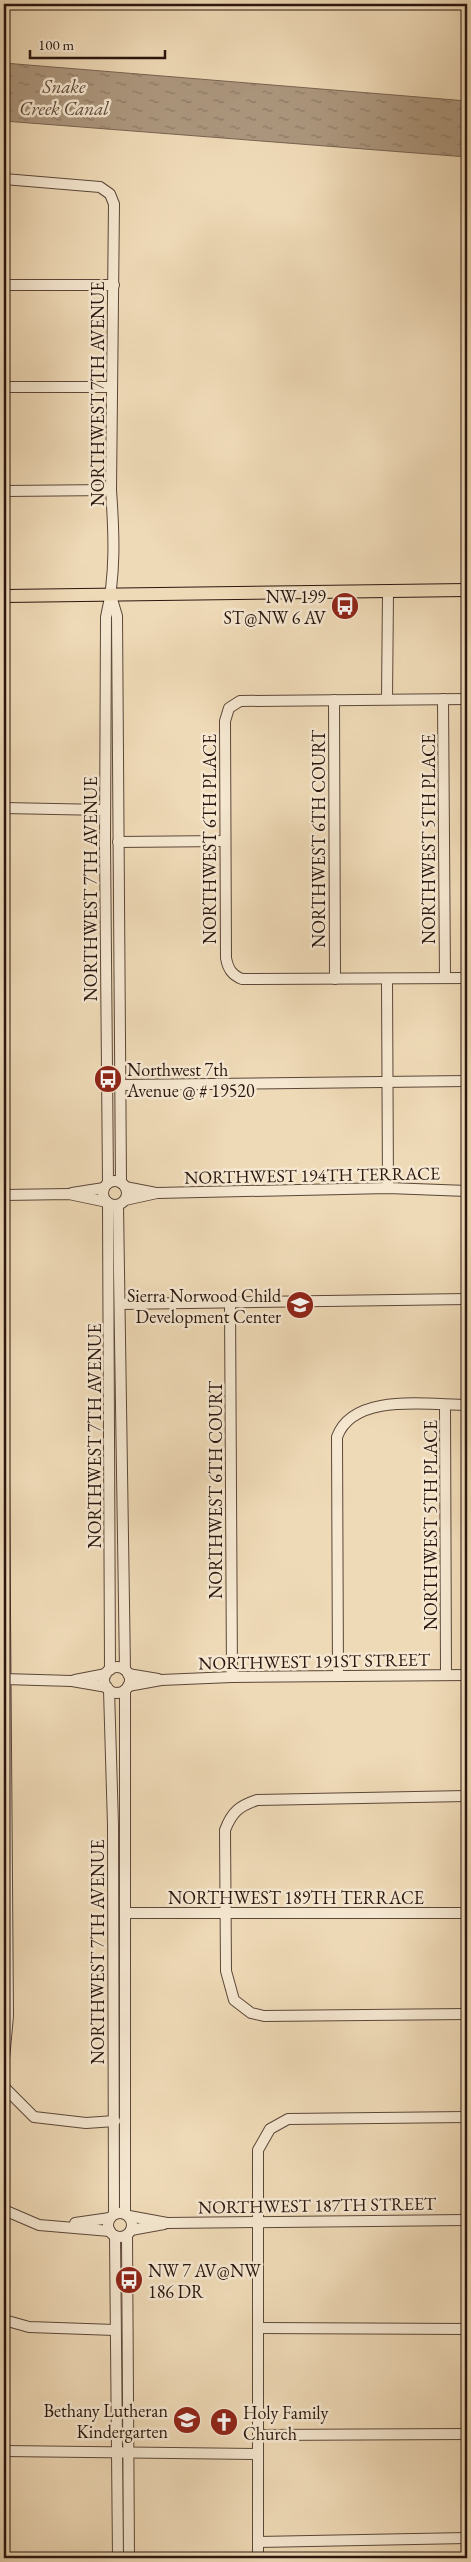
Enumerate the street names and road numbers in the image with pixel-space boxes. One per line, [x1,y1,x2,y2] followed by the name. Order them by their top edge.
[86,281,109,507] street label: NORTHWEST 7TH AVENUE
[307,729,330,948] street label: NORTHWEST 6TH COURT
[198,734,221,944] street label: NORTHWEST 6TH PLACE
[417,734,440,944] street label: NORTHWEST 5TH PLACE
[79,776,102,1002] street label: NORTHWEST 7TH AVENUE
[184,1161,440,1189] street label: NORTHWEST 194TH TERRACE
[83,1323,106,1549] street label: NORTHWEST 7TH AVENUE
[204,1380,227,1599] street label: NORTHWEST 6TH COURT
[419,1420,442,1630] street label: NORTHWEST 5TH PLACE
[198,1647,431,1675] street label: NORTHWEST 191ST STREET
[86,1839,109,2065] street label: NORTHWEST 7TH AVENUE
[168,1886,424,1909] street label: NORTHWEST 189TH TERRACE
[198,2191,437,2219] street label: NORTHWEST 187TH STREET

